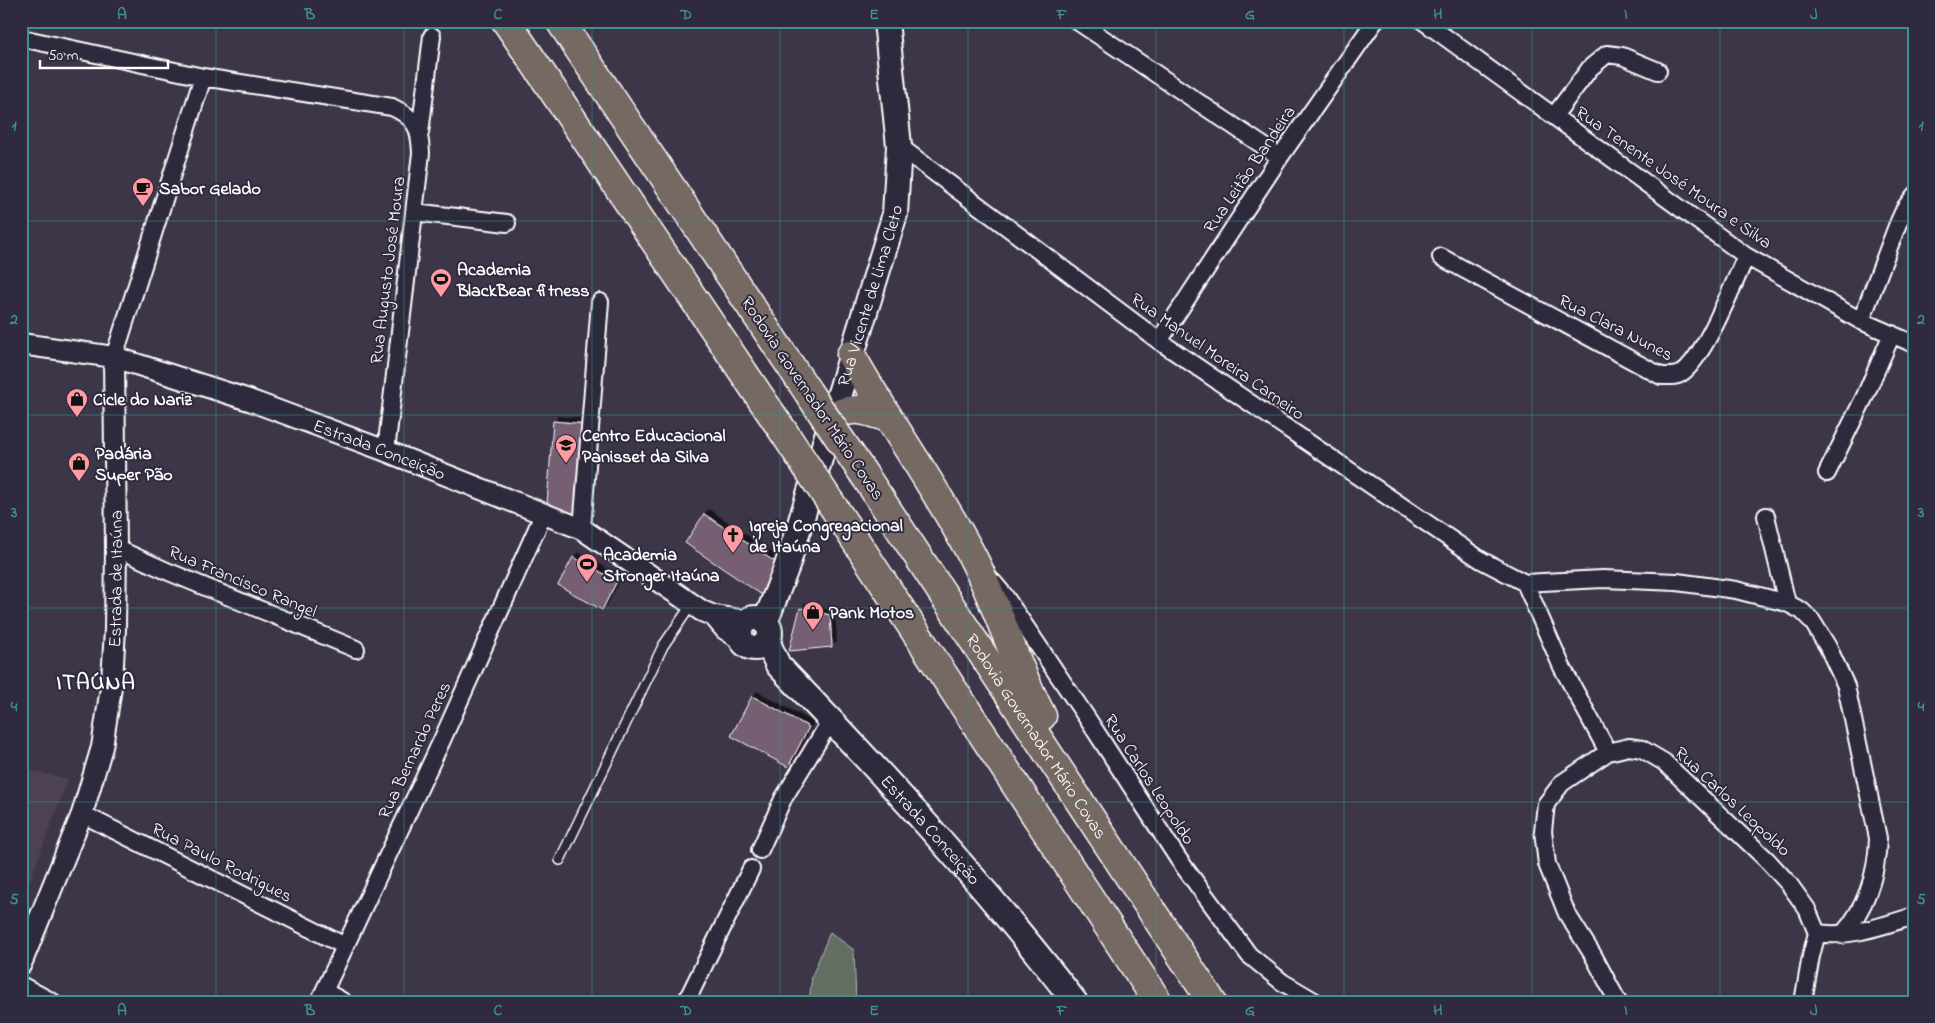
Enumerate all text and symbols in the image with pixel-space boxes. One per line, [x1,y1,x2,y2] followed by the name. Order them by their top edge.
[117,3,127,27] text: A
[304,3,316,27] text: B
[494,3,503,27] text: C
[679,3,692,27] text: D
[869,3,879,27] text: E
[1056,3,1068,27] text: F
[1245,3,1255,27] text: G
[1433,3,1443,27] text: H
[1624,3,1628,27] text: I
[1810,3,1818,27] text: J
[40,38,168,70] scale bar
[48,45,79,67] text: 50 m
[1198,101,1303,239] street label: Rua Leitão Bandeira
[1569,101,1776,257] street label: Rua Tenente José Moura e Silva
[11,114,17,138] text: 1
[1918,114,1924,138] text: 1
[365,175,414,366] street label: Rua Augusto José Moura
[131,176,155,207] cafe icon: Sabor Gelado
[159,177,261,203] place label: Sabor Gelado
[832,205,910,390] street label: Rua Vicente de Lima Cleto
[456,258,590,305] place label: Academia BlackBear fitness
[429,267,453,298] sports icon: Academia BlackBear fitness
[1125,288,1309,428] street label: Rua Manuel Moreira Carneiro
[1553,289,1677,369] street label: Rua Clara Nunes
[733,292,889,506] street label: Rodovia Governador Mário Covas
[9,308,18,332] text: 2
[1916,308,1925,332] text: 2
[65,387,89,418] shop icon: Cicle do Nariz
[93,388,192,414] place label: Cicle do Nariz
[309,414,449,488] street label: Estrada Conceição
[582,424,726,471] place label: Centro Educacional Panisset da Silva
[554,433,578,464] school or university icon: Centro Educacional Panisset da Silva
[95,442,173,489] place label: Padária Super Pão
[67,451,91,482] shop icon: Padária Super Pão
[10,501,18,525] text: 3
[1917,501,1925,525] text: 3
[103,510,131,648] street label: Estrada de Itaúna
[749,514,903,561] place label: Igreja Congregacional de Itaúna
[721,523,745,554] church icon: Igreja Congregacional de Itaúna
[164,540,320,627] street label: Rua Francisco Rangel
[603,543,720,591] place label: Academia Stronger Itaúna
[575,552,599,583] sports icon: Academia Stronger Itaúna
[801,600,825,631] shop icon: Pank Motos
[829,601,914,627] place label: Pank Motos
[958,629,1112,845] street label: Rodovia Governador Mário Covas
[56,668,136,700] district label: ITAÚNA
[373,678,459,824] street label: Rua Bernardo Peres
[10,695,18,719] text: 4
[1917,695,1925,719] text: 4
[1096,710,1200,850] street label: Rua Carlos Leopoldo
[1668,742,1796,863] street label: Rua Carlos Leopoldo
[873,770,985,892] street label: Estrada Conceição
[146,817,296,911] street label: Rua Paulo Rodrigues
[9,888,19,912] text: 5
[1916,888,1926,912] text: 5
[117,999,127,1023] text: A
[304,999,316,1023] text: B
[494,999,503,1023] text: C
[679,999,692,1023] text: D
[869,999,879,1023] text: E
[1056,999,1068,1023] text: F
[1245,999,1255,1023] text: G
[1433,999,1443,1023] text: H
[1624,999,1628,1023] text: I
[1810,999,1818,1023] text: J

